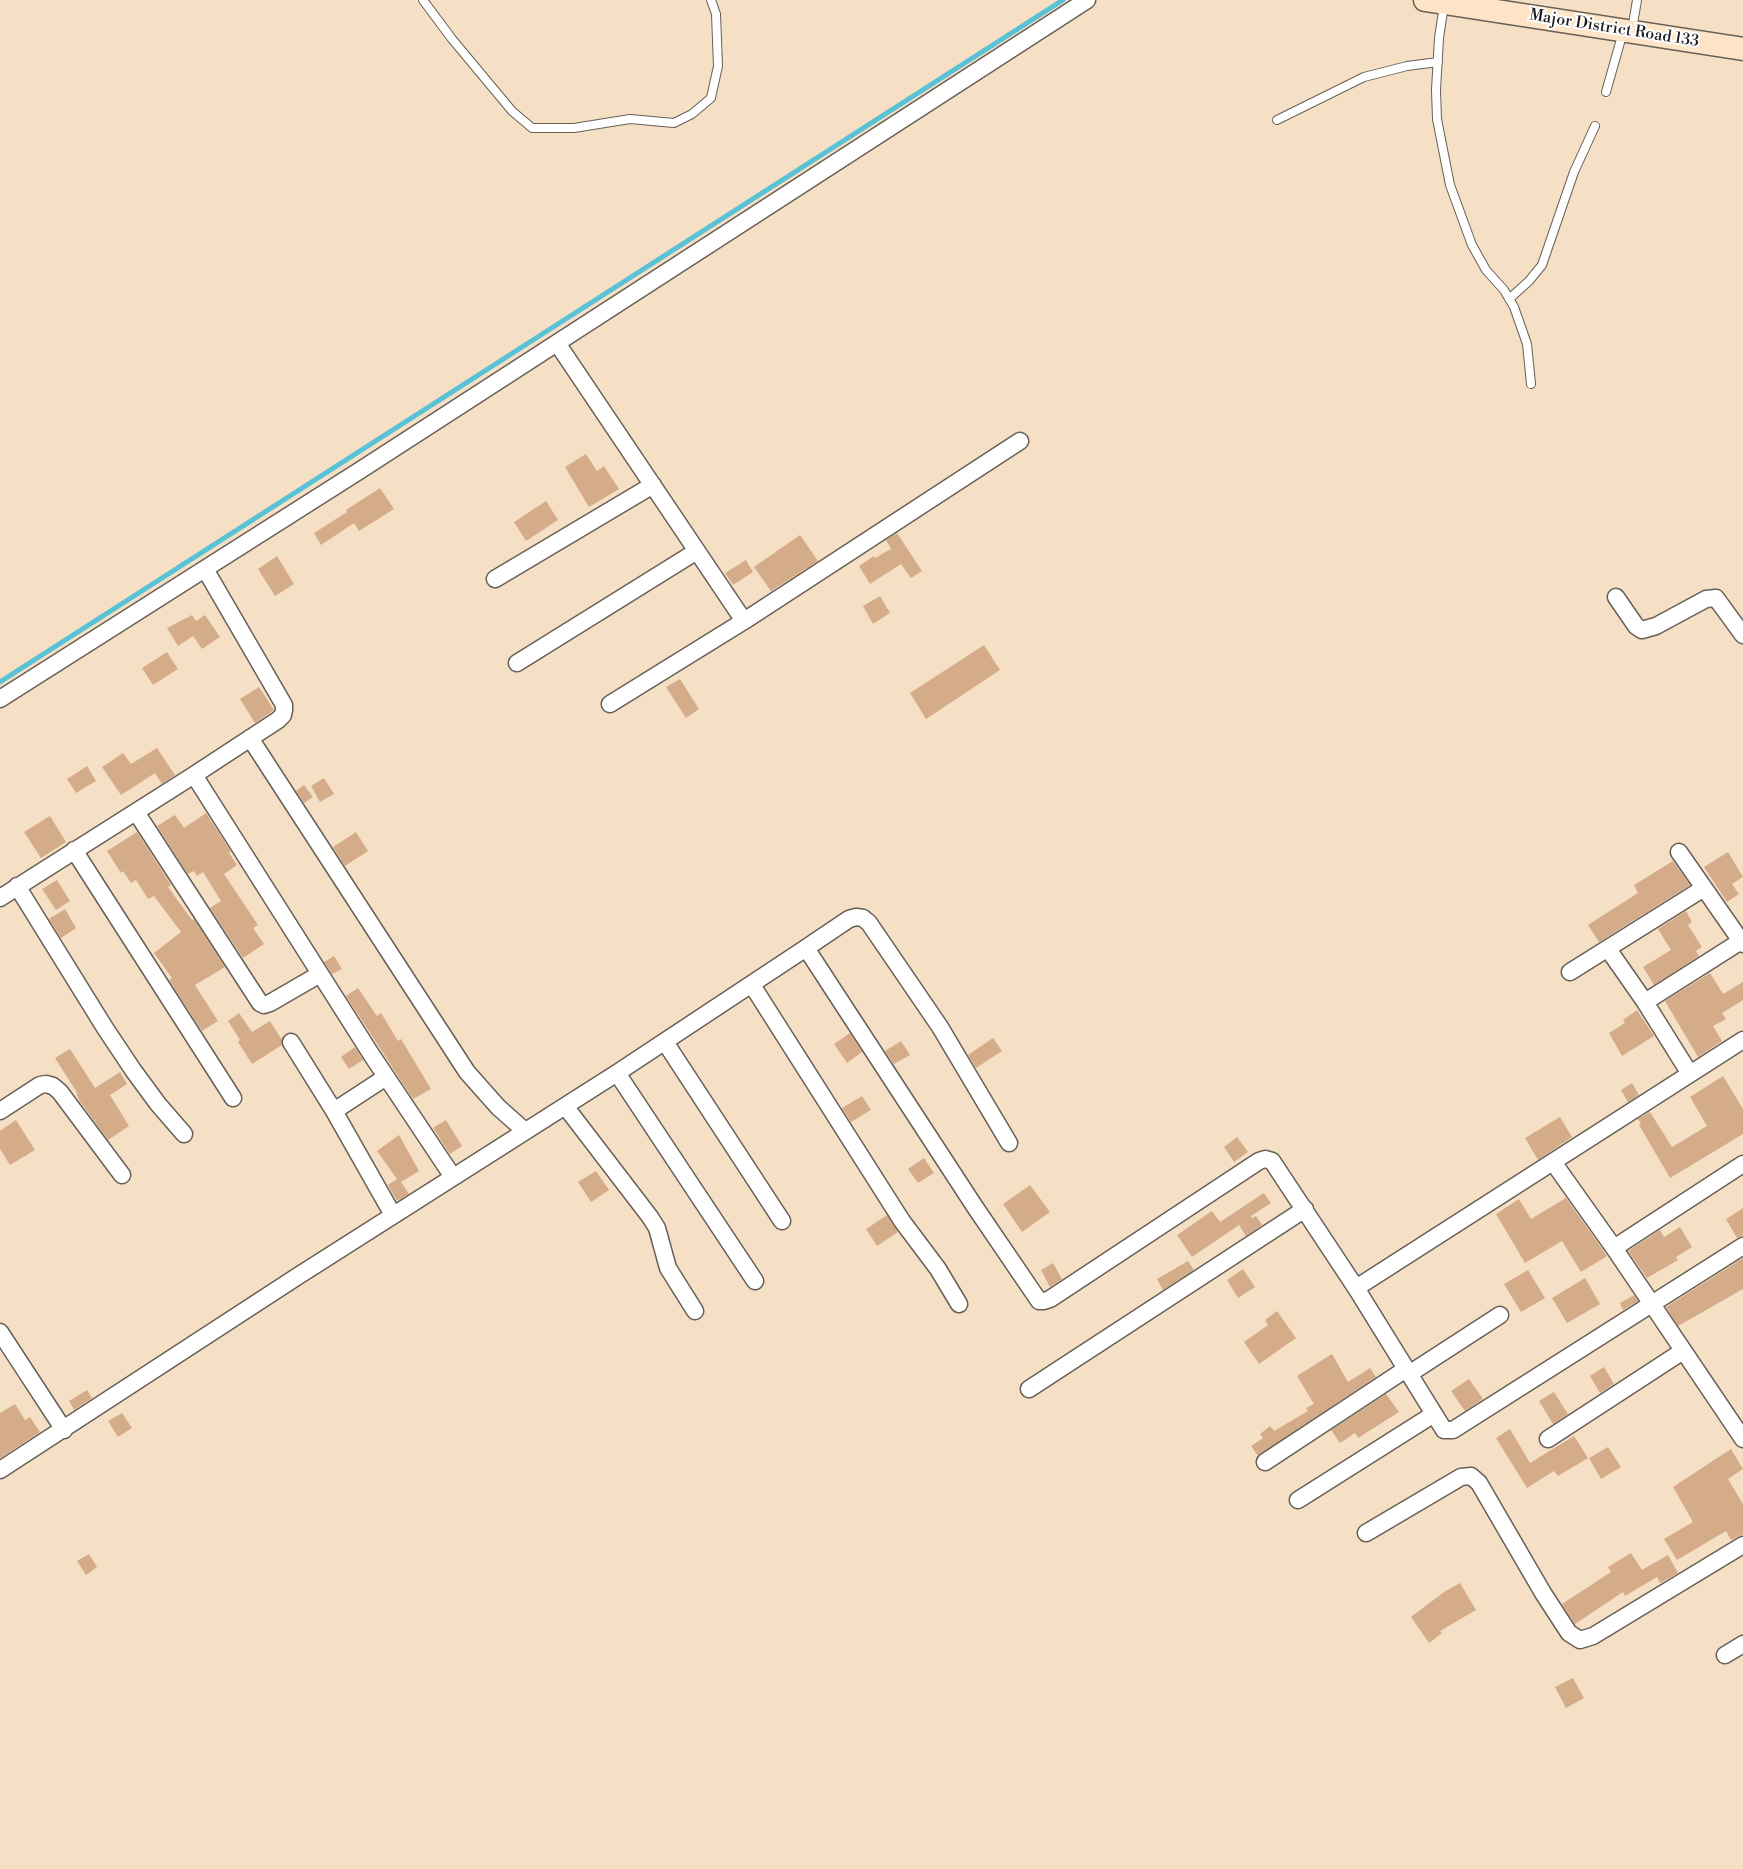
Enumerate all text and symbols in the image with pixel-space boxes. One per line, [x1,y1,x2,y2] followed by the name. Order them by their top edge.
[1528,6,1700,52] street label: Major District Road 133

